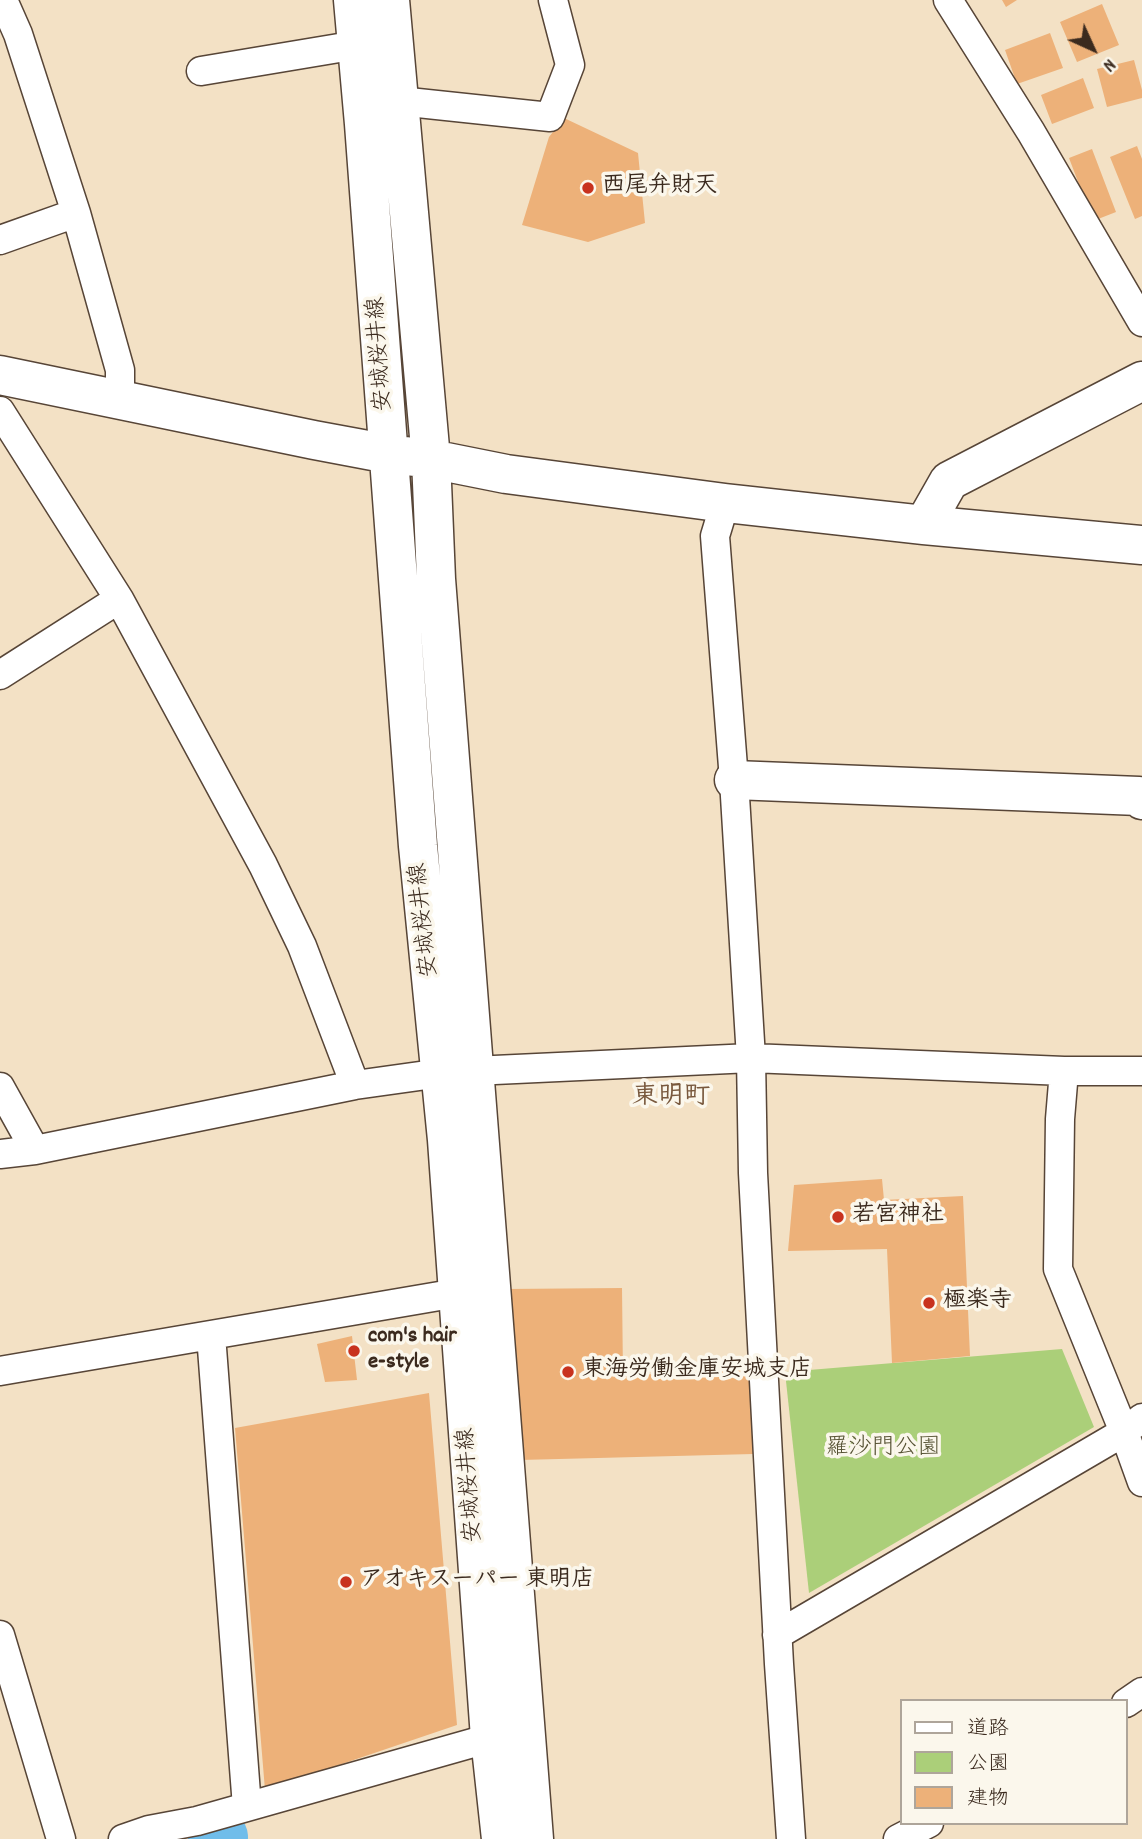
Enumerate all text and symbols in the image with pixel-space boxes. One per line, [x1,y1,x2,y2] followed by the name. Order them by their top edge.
[1058,14,1128,84] north arrow
[1095,51,1121,77] text: N
[602,174,717,202] place label: 西尾弁財天
[580,180,596,196] marker: 西尾弁財天
[364,296,400,412] street label: 安城桜井線
[406,861,446,979] street label: 安城桜井線
[632,1083,710,1115] district label: 東明町
[852,1203,944,1231] place label: 若宮神社
[830,1209,846,1225] marker: 若宮神社
[943,1289,1012,1317] place label: 極楽寺
[921,1295,937,1311] marker: 極楽寺
[368,1324,457,1378] place label: com's hair e-style
[346,1343,362,1359] marker: com's hair e-style
[582,1358,812,1386] place label: 東海労働金庫安城支店
[560,1364,576,1380] marker: 東海労働金庫安城支店
[454,1427,490,1543] street label: 安城桜井線
[826,1436,940,1464] park label: 羅沙門公園
[360,1568,594,1596] place label: アオキスーパー 東明店
[338,1574,354,1590] marker: アオキスーパー 東明店
[900,1699,1128,1825] legend
[967,1715,1009,1745] text: 道路
[967,1750,1009,1780] text: 公園
[967,1785,1009,1815] text: 建物

